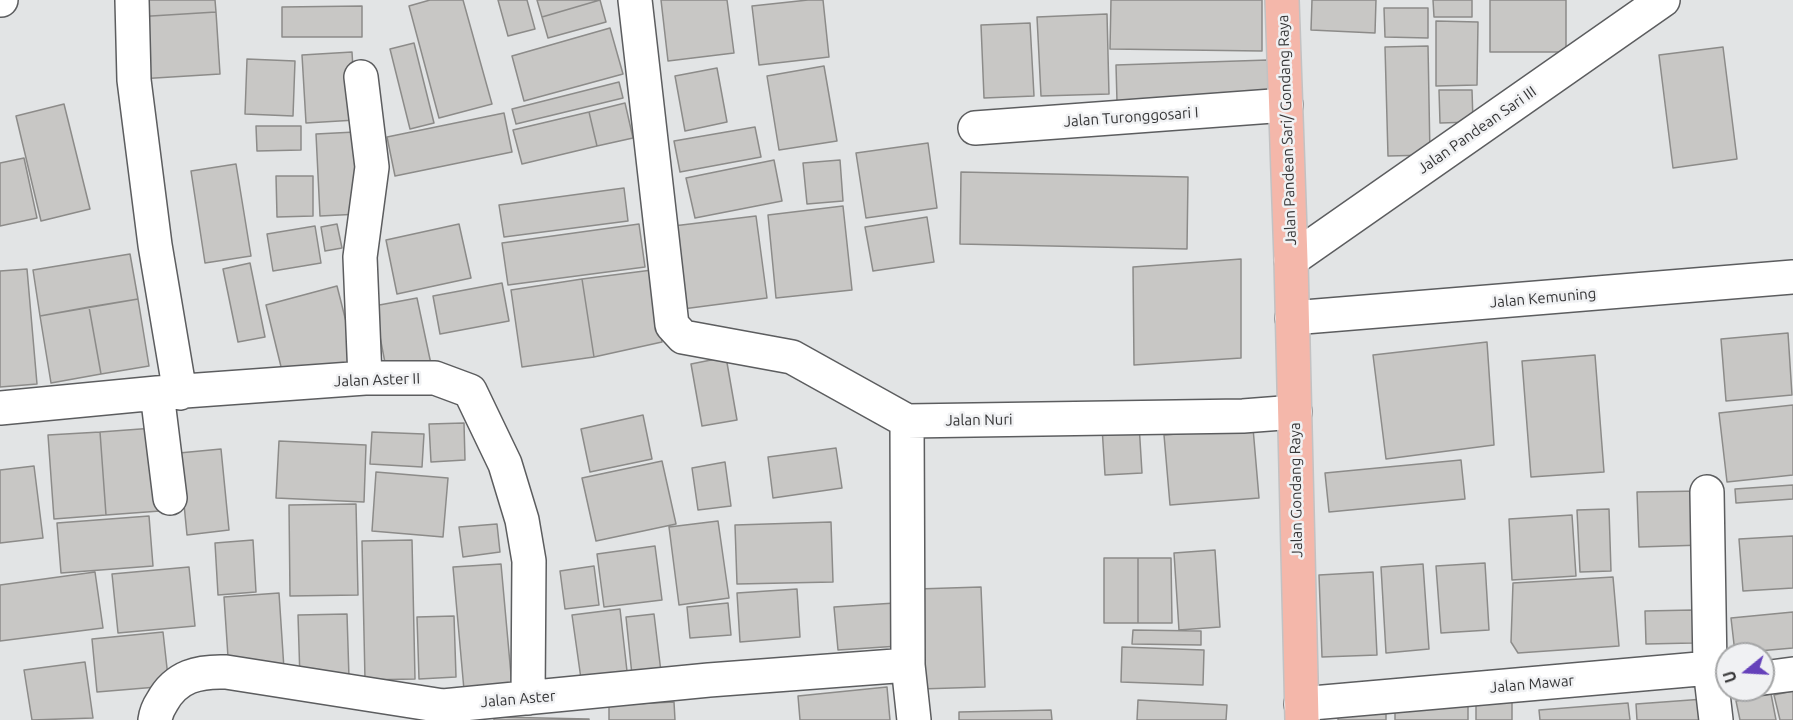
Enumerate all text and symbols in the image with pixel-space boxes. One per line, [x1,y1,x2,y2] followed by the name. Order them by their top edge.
[1274,14,1300,246] street label: Jalan Pandean Sari/ Gondang Raya
[1414,82,1540,178] street label: Jalan Pandean Sari III
[1063,103,1199,131] street label: Jalan Turonggosari I
[1489,284,1597,312] street label: Jalan Kemuning
[334,370,420,390] street label: Jalan Aster II
[945,410,1013,430] street label: Jalan Nuri
[1286,422,1306,558] street label: Jalan Gondang Raya
[1715,642,1775,702] north arrow
[1719,669,1740,685] text: U
[1489,671,1575,697] street label: Jalan Mawar
[480,687,556,711] street label: Jalan Aster

